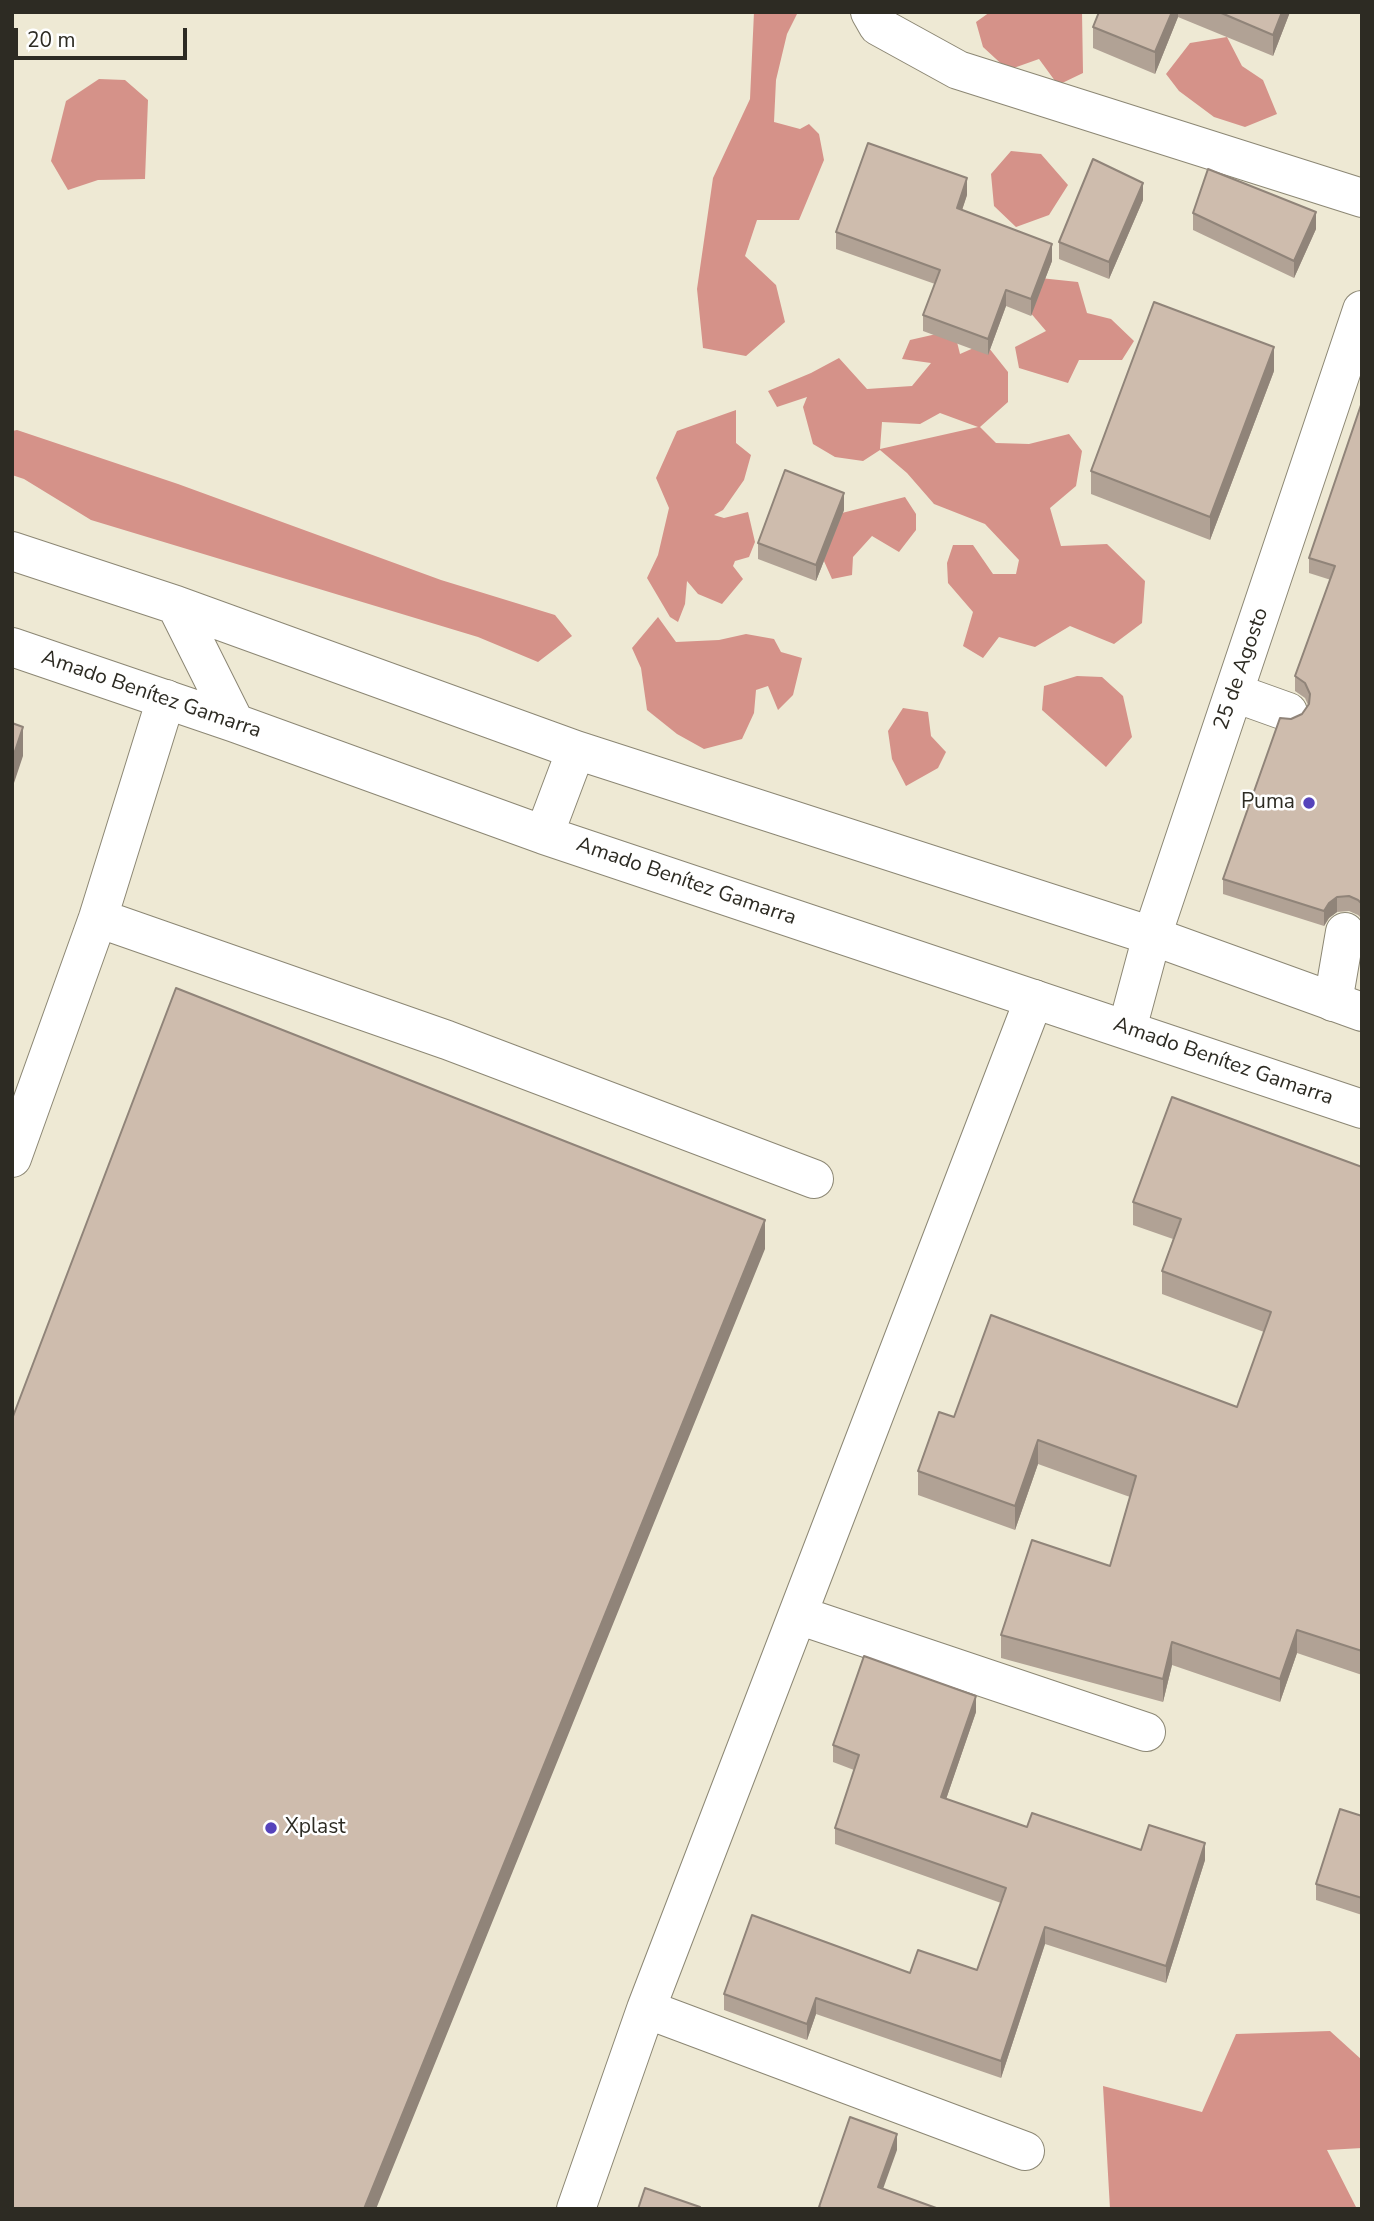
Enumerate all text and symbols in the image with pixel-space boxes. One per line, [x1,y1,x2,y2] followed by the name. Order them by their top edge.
[18,14,191,58] scale bar
[27,26,76,54] text: 20 m
[1209,605,1275,733] street label: 25 de Agosto
[38,645,264,745] street label: Amado Benítez Gamarra
[1241,790,1295,816] place label: Puma
[1301,795,1317,811] marker: Puma
[573,832,799,932] street label: Amado Benítez Gamarra
[1110,1012,1336,1112] street label: Amado Benítez Gamarra
[285,1815,346,1841] place label: Xplast
[263,1820,279,1836] marker: Xplast

